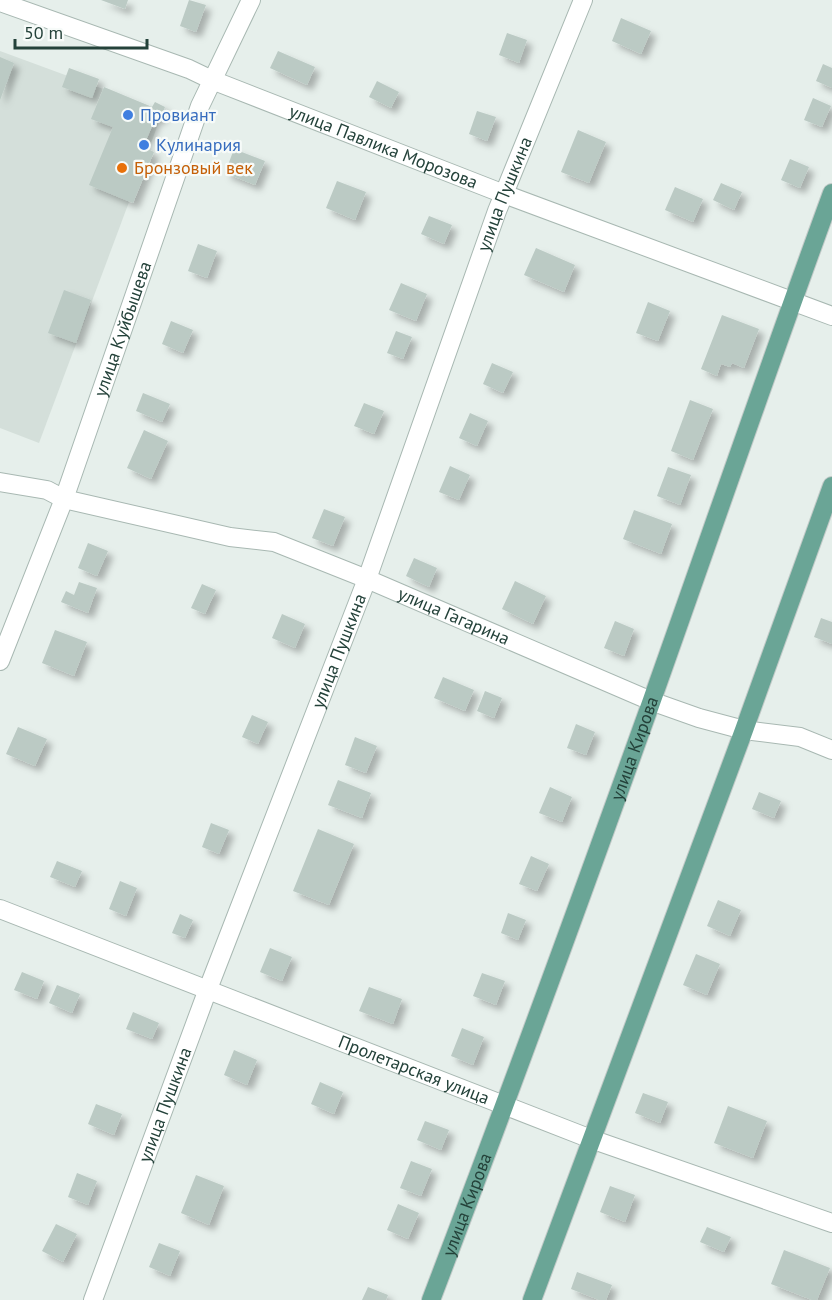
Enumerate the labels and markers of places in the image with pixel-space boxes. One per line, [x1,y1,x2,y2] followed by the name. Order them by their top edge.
[140,103,217,126] place label: Провиант
[121,108,135,122] marker: Провиант
[156,133,241,156] place label: Кулинария
[137,138,151,152] marker: Кулинария
[134,156,253,179] place label: Бронзовый век
[115,161,129,175] marker: Бронзовый век

